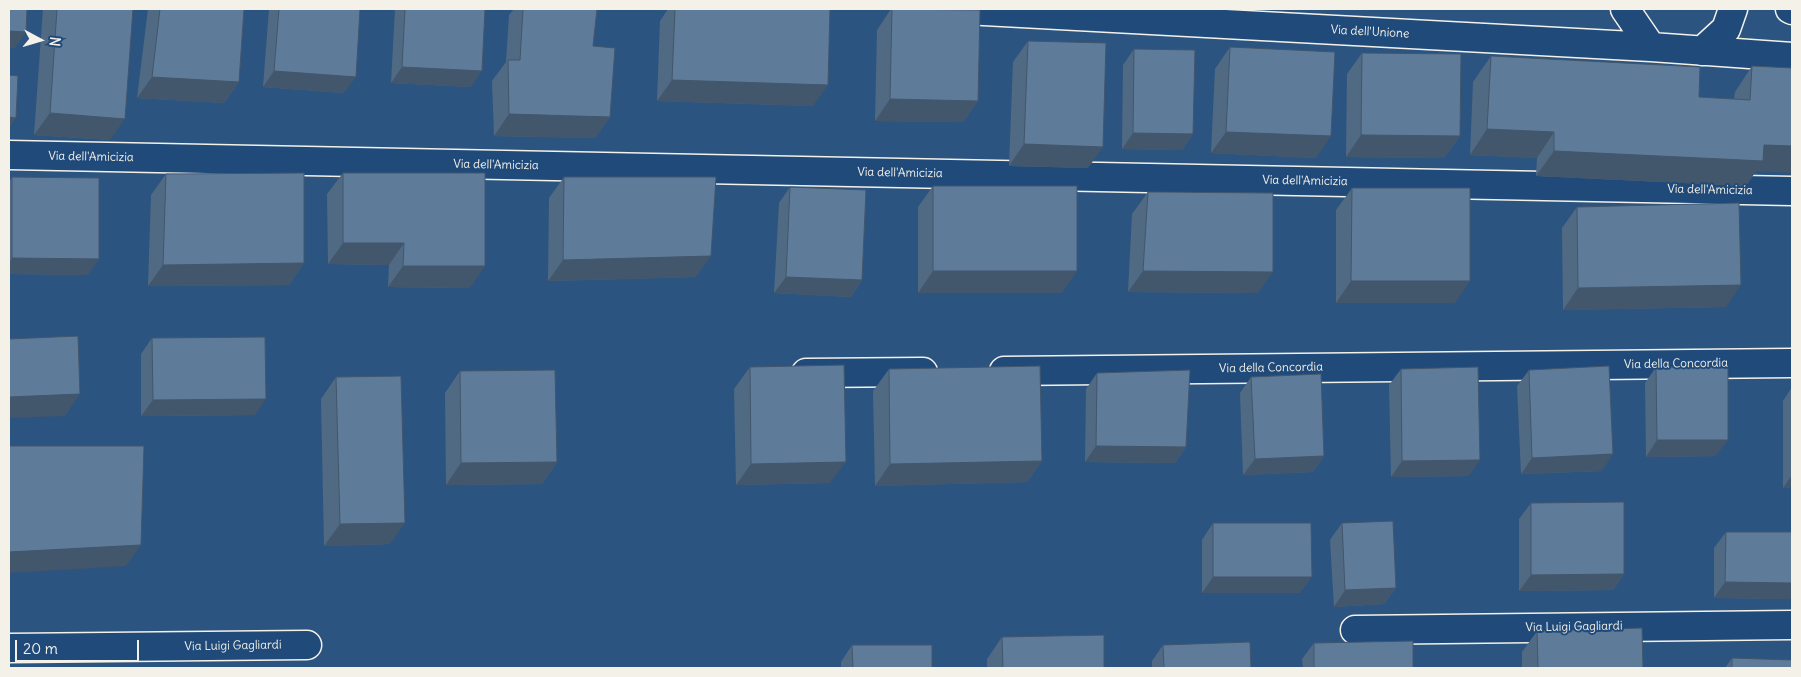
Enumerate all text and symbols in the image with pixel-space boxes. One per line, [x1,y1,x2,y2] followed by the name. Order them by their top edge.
[15,15,65,65] north arrow
[1330,23,1410,41] street label: Via dell'Unione
[45,36,64,47] text: N
[48,149,134,165] street label: Via dell'Amicizia
[453,157,539,173] street label: Via dell'Amicizia
[857,165,943,181] street label: Via dell'Amicizia
[1262,173,1348,189] street label: Via dell'Amicizia
[1667,182,1753,198] street label: Via dell'Amicizia
[1624,356,1728,372] street label: Via della Concordia
[1219,360,1323,376] street label: Via della Concordia
[1525,619,1623,635] street label: Via Luigi Gagliardi
[18,630,141,662] scale bar
[184,638,282,654] street label: Via Luigi Gagliardi
[23,639,58,658] text: 20 m

